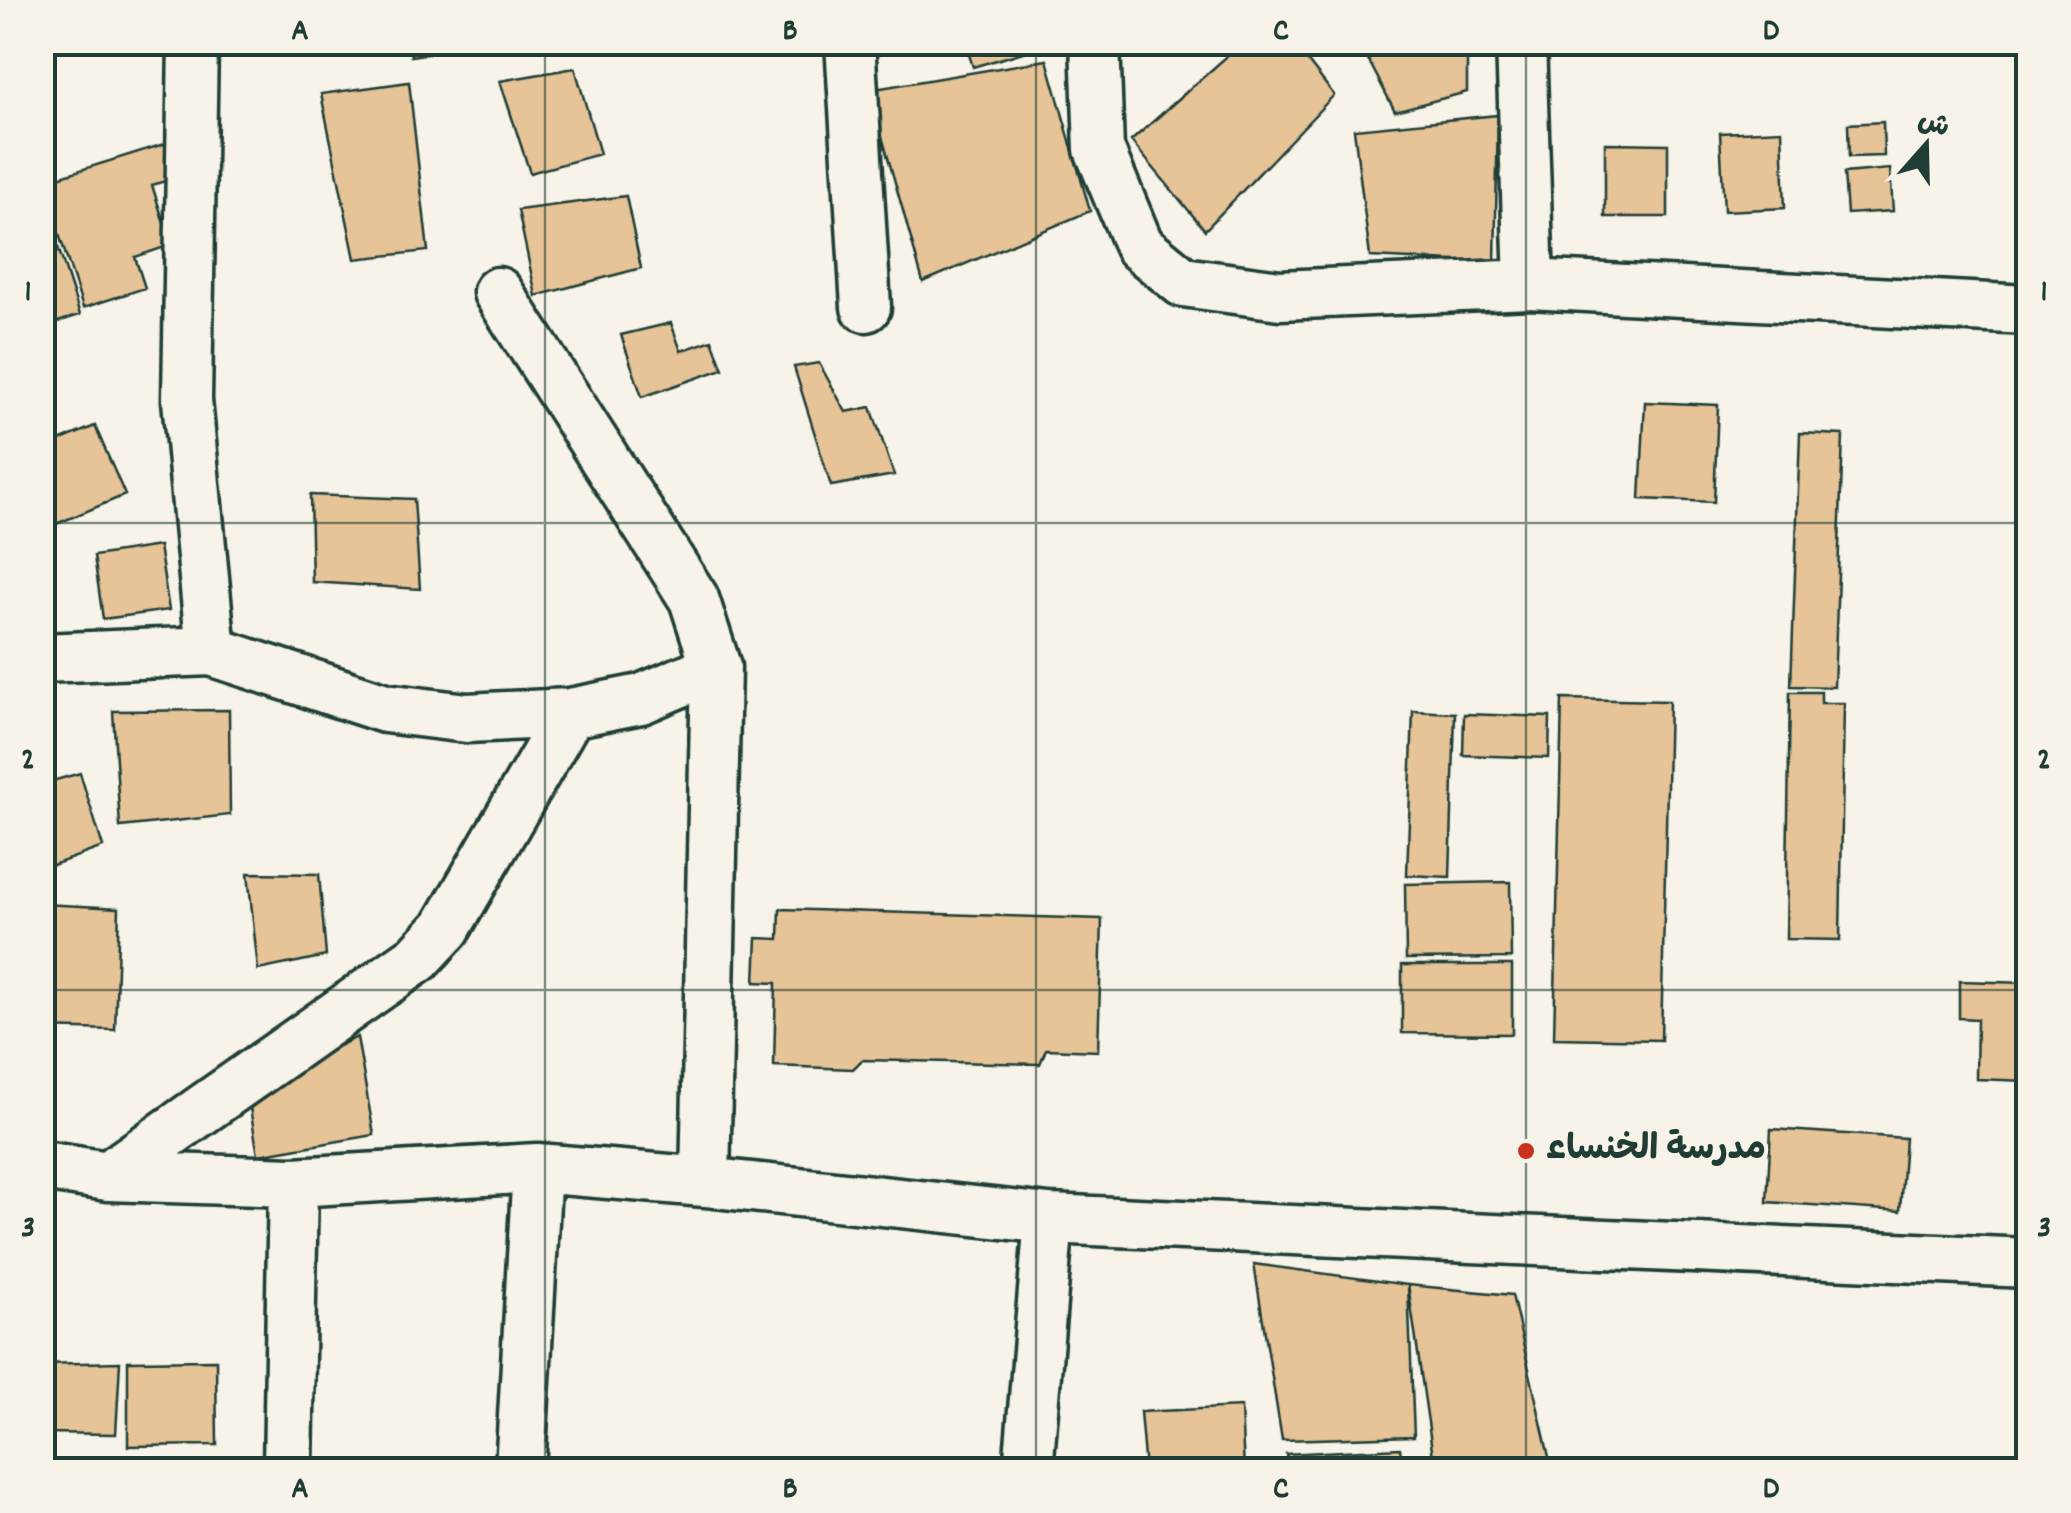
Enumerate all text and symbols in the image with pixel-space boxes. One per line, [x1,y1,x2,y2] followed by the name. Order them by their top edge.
[291,10,309,56] text: A
[782,10,798,56] text: B
[1273,10,1289,56] text: C
[1763,10,1780,56] text: D
[1876,95,1976,195] north arrow
[1912,102,1954,150] text: ش
[24,271,32,317] text: 1
[2040,271,2048,317] text: 1
[21,739,35,785] text: 2
[2037,739,2051,785] text: 2
[1546,1126,1766,1176] place label: مدرسة الخنساء
[1515,1140,1537,1162] marker: مدرسة الخنساء
[21,1207,35,1253] text: 3
[2037,1207,2051,1253] text: 3
[291,1468,309,1513] text: A
[782,1468,798,1513] text: B
[1273,1468,1289,1513] text: C
[1763,1468,1780,1513] text: D

